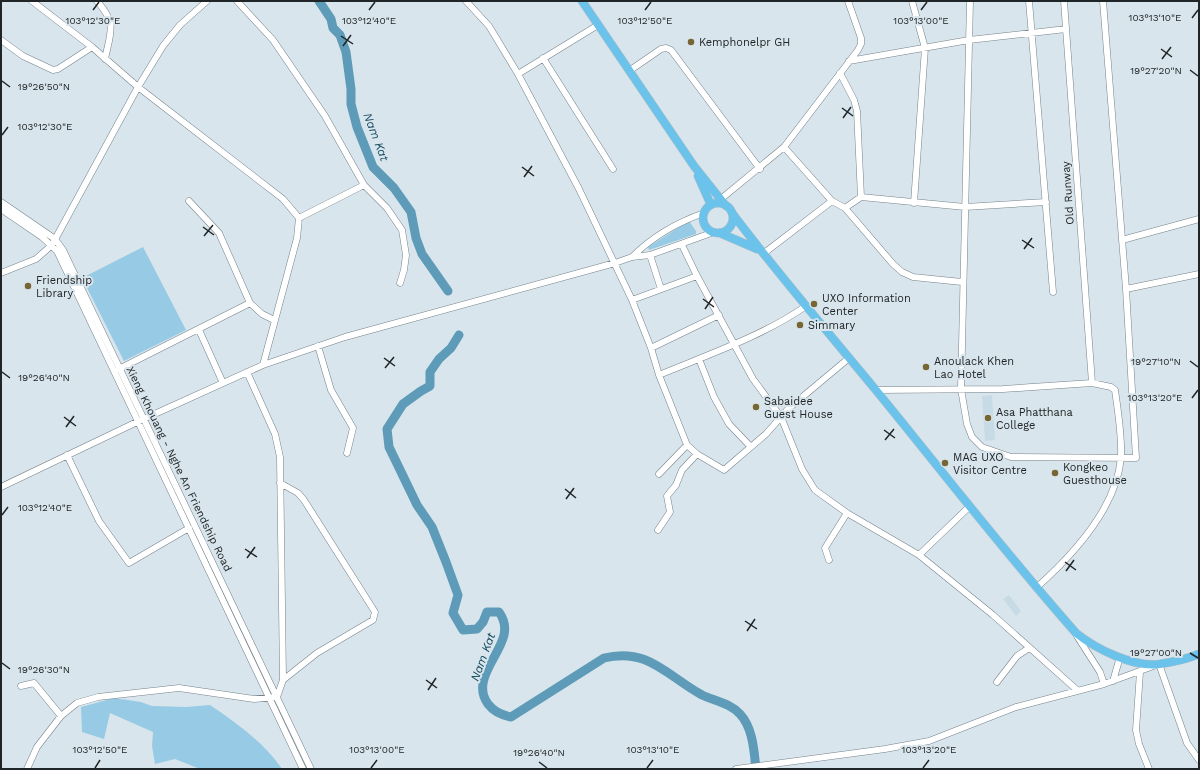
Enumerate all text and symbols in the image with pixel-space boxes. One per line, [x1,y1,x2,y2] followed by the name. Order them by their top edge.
[1129,12,1181,23] text: 103°13'10"E
[66,15,120,26] text: 103°12'30"E
[342,15,396,26] text: 103°12'40"E
[618,15,672,26] text: 103°12'50"E
[893,15,949,26] text: 103°13'00"E
[699,36,790,49] place label: Kemphonelpr GH
[686,37,696,47] marker: Kemphonelpr GH
[1130,65,1182,76] text: 19°27'20"N
[18,81,70,92] text: 19°26'50"N
[360,111,392,163] water label: Nam Kat
[18,121,72,132] text: 103°12'30"E
[1059,161,1077,225] street label: Old Runway
[36,274,92,300] place label: Friendship Library
[23,281,33,291] marker: Friendship Library
[822,292,911,318] place label: UXO Information Center
[809,299,819,309] marker: UXO Information Center
[808,319,856,332] place label: Simmary
[795,320,805,330] marker: Simmary
[934,355,1014,381] place label: Anoulack Khen Lao Hotel
[1131,356,1181,367] text: 19°27'10"N
[921,362,931,372] marker: Anoulack Khen Lao Hotel
[123,364,235,574] street label: Xieng Khouang - Nghe An Friendship Road
[18,372,70,383] text: 19°26'40"N
[1128,392,1182,403] text: 103°13'20"E
[764,395,833,421] place label: Sabaidee Guest House
[751,402,761,412] marker: Sabaidee Guest House
[996,406,1073,432] place label: Asa Phatthana College
[983,413,993,423] marker: Asa Phatthana College
[953,451,1027,477] place label: MAG UXO Visitor Centre
[940,458,950,468] marker: MAG UXO Visitor Centre
[1063,461,1127,487] place label: Kongkeo Guesthouse
[1050,468,1060,478] marker: Kongkeo Guesthouse
[18,502,72,513] text: 103°12'40"E
[468,631,498,683] water label: Nam Kat
[1130,647,1182,658] text: 19°27'00"N
[18,664,70,675] text: 19°26'30"N
[73,744,127,755] text: 103°12'50"E
[349,744,405,755] text: 103°13'00"E
[627,744,679,755] text: 103°13'10"E
[902,744,956,755] text: 103°13'20"E
[513,747,565,758] text: 19°26'40"N

